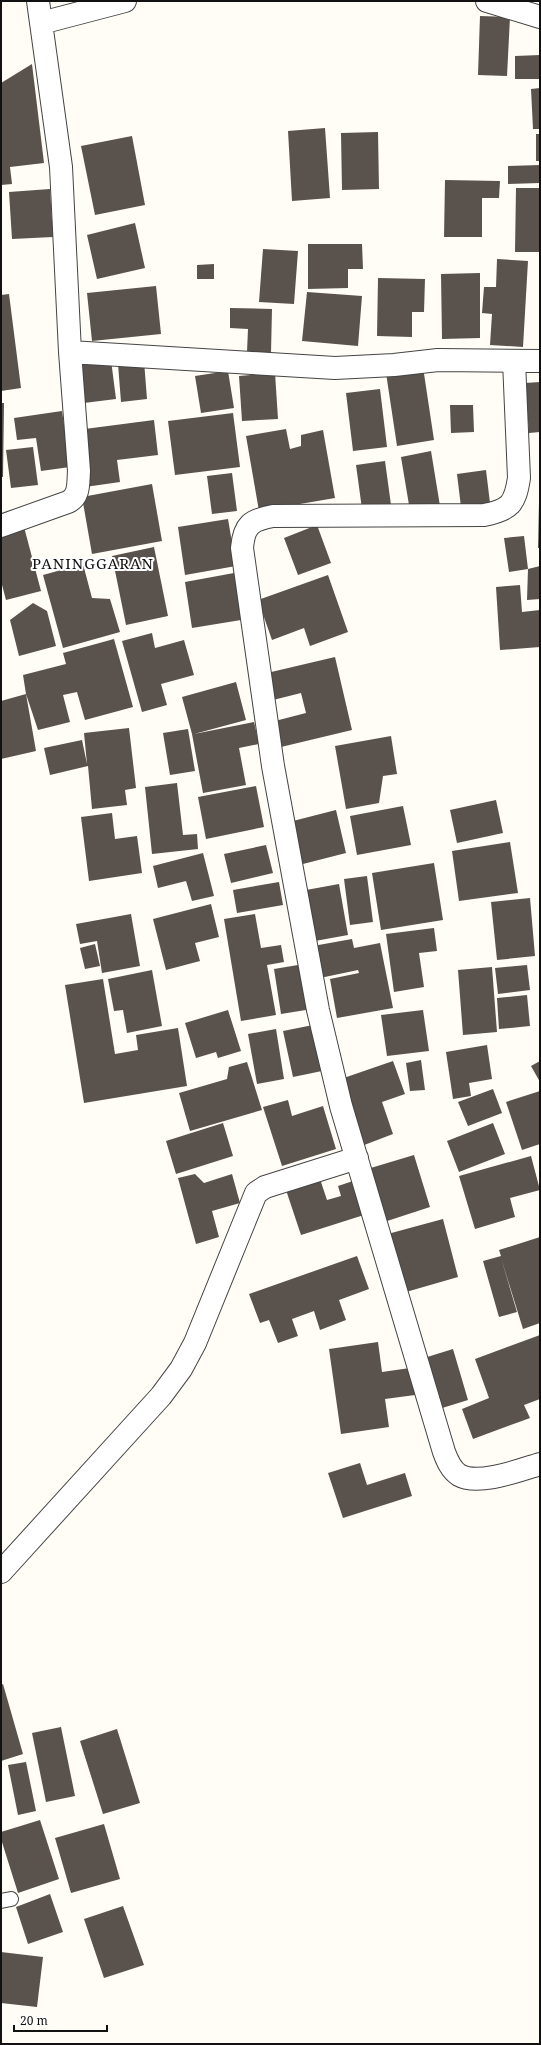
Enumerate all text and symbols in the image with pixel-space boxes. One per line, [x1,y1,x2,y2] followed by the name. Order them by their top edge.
[32,553,154,573] district label: PANINGGARAN
[14,2007,107,2033] scale bar
[20,2012,48,2029] text: 20 m

